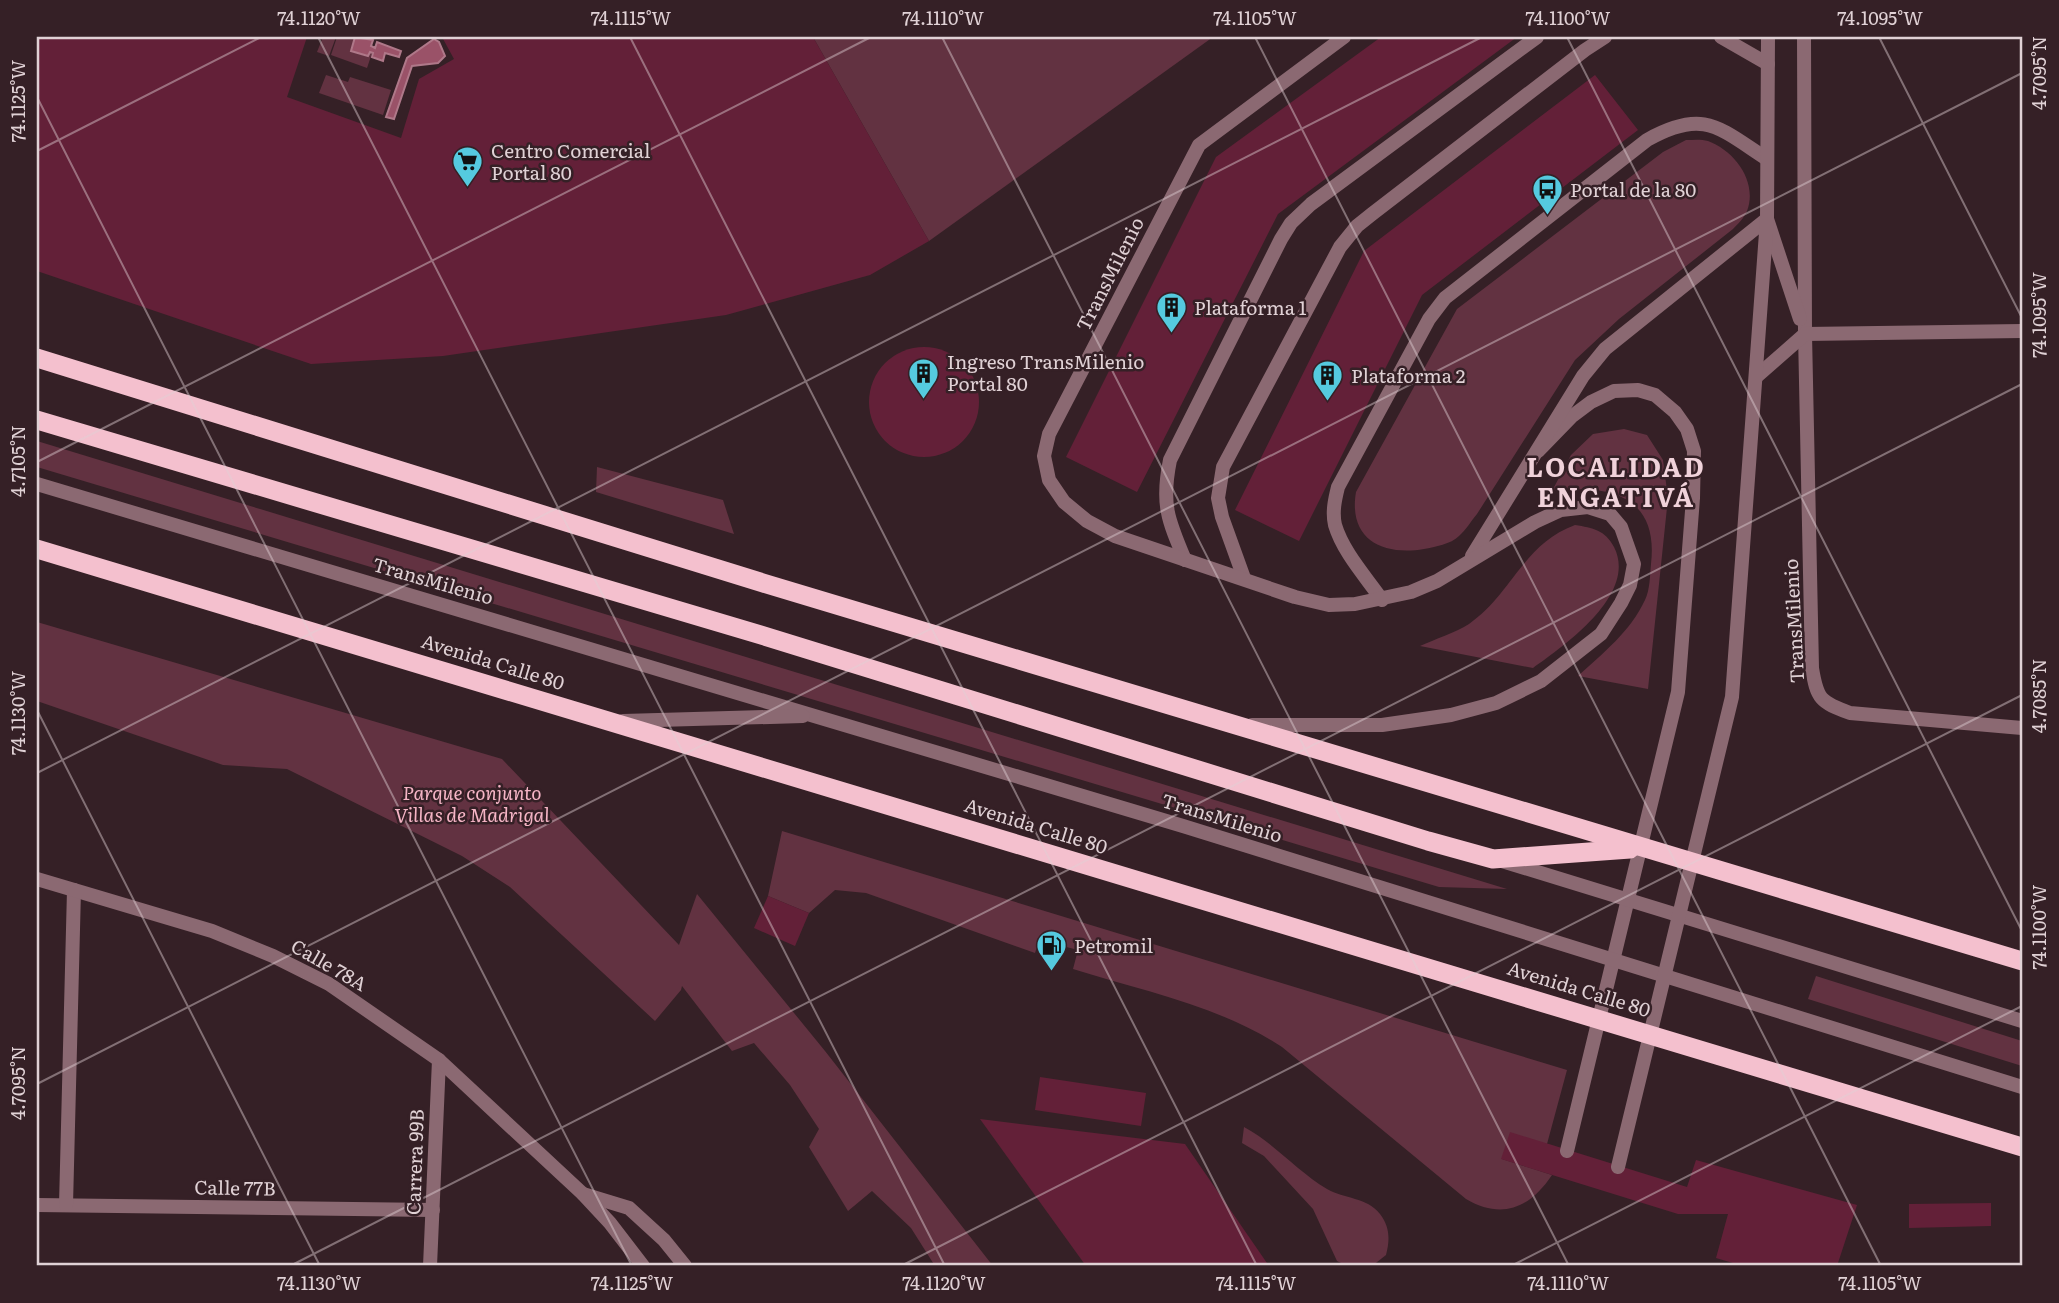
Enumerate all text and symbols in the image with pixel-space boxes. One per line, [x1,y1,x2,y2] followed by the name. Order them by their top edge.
[277,4,361,31] text: 74.1120°W
[591,4,672,31] text: 74.1115°W
[902,4,984,31] text: 74.1110°W
[1213,4,1297,31] text: 74.1105°W
[1526,4,1611,31] text: 74.1100°W
[1837,4,1923,31] text: 74.1095°W
[2025,36,2052,110] text: 4.7095°N
[4,60,31,142] text: 74.1125°W
[491,136,650,186] place label: Centro Comercial Portal 80
[451,145,485,189] supermarket icon: Centro Comercial Portal 80
[1530,173,1564,217] bus stop icon: Portal de la 80
[1570,175,1696,203] place label: Portal de la 80
[1068,212,1150,335] street label: TransMilenio
[2025,272,2052,358] text: 74.1095°W
[1154,291,1188,335] building icon: Plataforma 1
[1194,293,1307,321] place label: Plataforma 1
[947,347,1145,397] place label: Ingreso TransMilenio Portal 80
[907,356,941,400] building icon: Ingreso TransMilenio Portal 80
[1311,359,1345,403] building icon: Plataforma 2
[1351,361,1465,389] place label: Plataforma 2
[4,425,31,497] text: 4.7105°N
[1526,446,1706,515] district label: LOCALIDAD ENGATIVÁ
[370,549,497,611] street label: TransMilenio
[1776,558,1810,684] street label: TransMilenio
[418,626,568,696] street label: Avenida Calle 80
[2025,659,2052,733] text: 4.7085°N
[4,671,31,755] text: 74.1130°W
[394,778,550,828] park label: Parque conjunto Villas de Madrigal
[1159,785,1286,849] street label: TransMilenio
[961,790,1111,860] street label: Avenida Calle 80
[2025,884,2052,969] text: 74.1100°W
[1034,929,1068,973] fuel station icon: Petromil
[286,931,373,997] street label: Calle 78A
[1074,931,1153,959] place label: Petromil
[1504,953,1654,1023] street label: Avenida Calle 80
[4,1046,31,1120] text: 4.7095°N
[398,1108,430,1215] street label: Carrera 99B
[194,1172,276,1202] street label: Calle 77B
[277,1269,361,1296] text: 74.1130°W
[591,1269,673,1296] text: 74.1125°W
[902,1269,986,1296] text: 74.1120°W
[1216,1269,1297,1296] text: 74.1115°W
[1527,1269,1609,1296] text: 74.1110°W
[1838,1269,1922,1296] text: 74.1105°W

